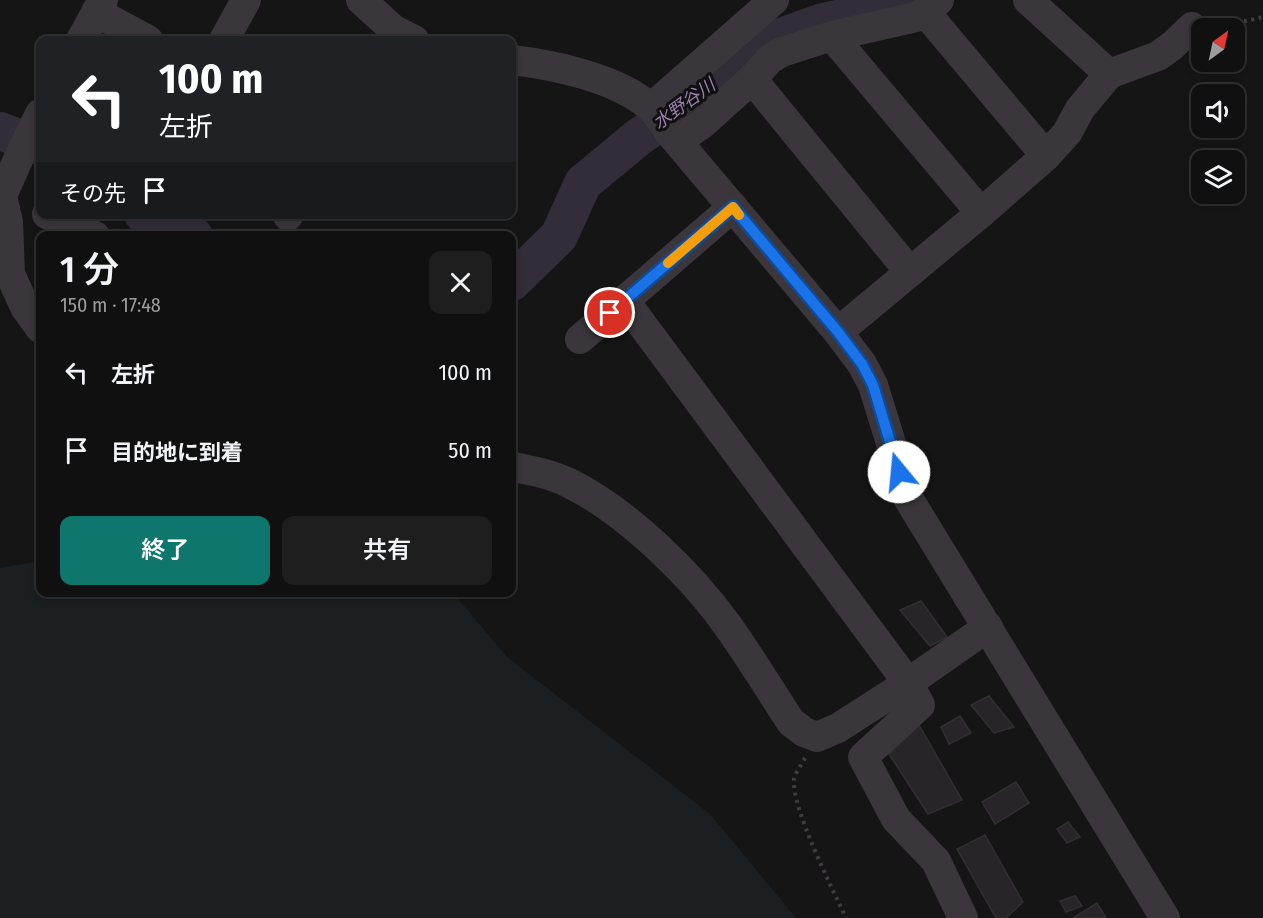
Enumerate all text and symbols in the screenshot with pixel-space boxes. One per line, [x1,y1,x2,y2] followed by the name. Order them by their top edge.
[1191,18,1245,72] north arrow
[1191,18,1245,204] map controls
[159,54,263,104] text: 100 m
[60,60,138,138] icon: left
[648,73,721,134] water label: 水野谷川
[1191,84,1245,138] button: sound
[159,111,213,143] text: 左折
[1191,150,1245,204] button: layers
[138,174,171,207] icon: arrive
[60,180,126,207] text: その先
[60,248,119,292] text: 1 分
[429,251,492,314] button: close
[584,287,635,338] pin
[60,293,161,317] text: 150 m · 17:48
[593,296,626,329] icon: arrive
[60,356,93,389] icon: left
[438,359,492,386] text: 100 m
[111,361,155,388] text: 左折
[60,434,93,467] icon: arrive
[448,437,492,464] text: 50 m
[111,439,243,466] text: 目的地に到着
[867,440,931,504] position arrow
[60,516,270,585] button: 終了
[282,516,492,585] button: 共有

